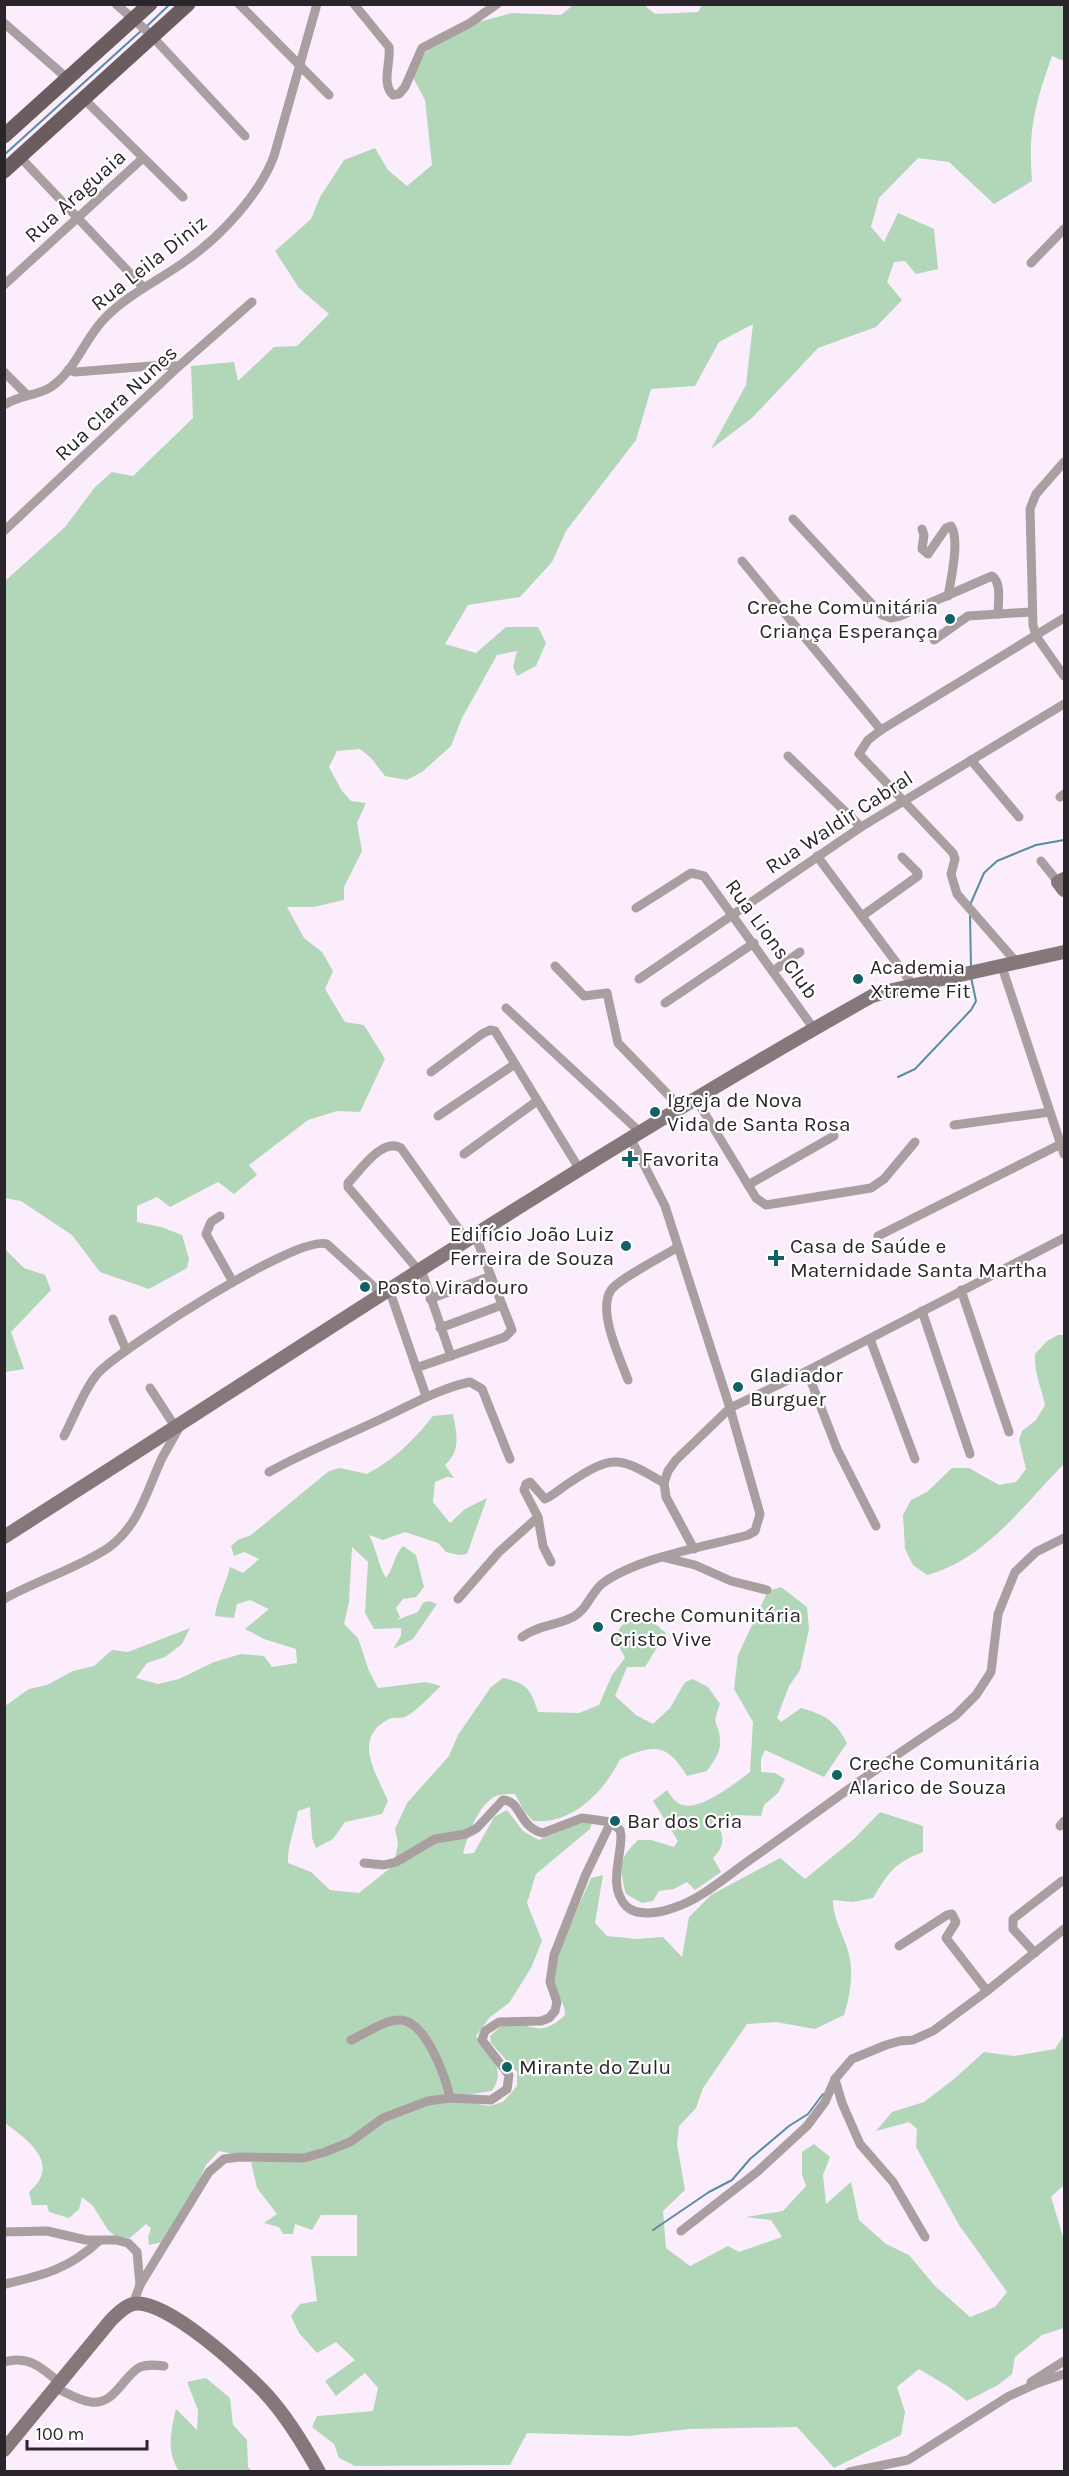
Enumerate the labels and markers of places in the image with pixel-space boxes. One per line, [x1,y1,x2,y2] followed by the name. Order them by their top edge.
[747,595,938,643] place label: Creche Comunitária Criança Esperança
[943,612,957,626] marker: Creche Comunitária Criança Esperança
[870,955,970,1003] place label: Academia Xtreme Fit
[851,972,865,986] marker: Academia Xtreme Fit
[667,1088,851,1136] place label: Igreja de Nova Vida de Santa Rosa
[648,1105,662,1119] marker: Igreja de Nova Vida de Santa Rosa
[642,1147,719,1171] place label: Favorita
[623,1152,637,1166] marker: Favorita
[450,1222,614,1270] place label: Edifício João Luiz Ferreira de Souza
[790,1234,1047,1282] place label: Casa de Saúde e Maternidade Santa Martha
[619,1239,633,1253] marker: Edifício João Luiz Ferreira de Souza
[767,1249,785,1267] marker: Casa de Saúde e Maternidade Santa Martha
[377,1275,528,1299] place label: Posto Viradouro
[358,1280,372,1294] marker: Posto Viradouro
[750,1363,843,1411] place label: Gladiador Burguer
[731,1380,745,1394] marker: Gladiador Burguer
[610,1603,801,1651] place label: Creche Comunitária Cristo Vive
[591,1620,605,1634] marker: Creche Comunitária Cristo Vive
[849,1751,1040,1799] place label: Creche Comunitária Alarico de Souza
[830,1768,844,1782] marker: Creche Comunitária Alarico de Souza
[627,1809,742,1833] place label: Bar dos Cria
[608,1814,622,1828] marker: Bar dos Cria
[519,2055,671,2079] place label: Mirante do Zulu
[500,2060,514,2074] marker: Mirante do Zulu

